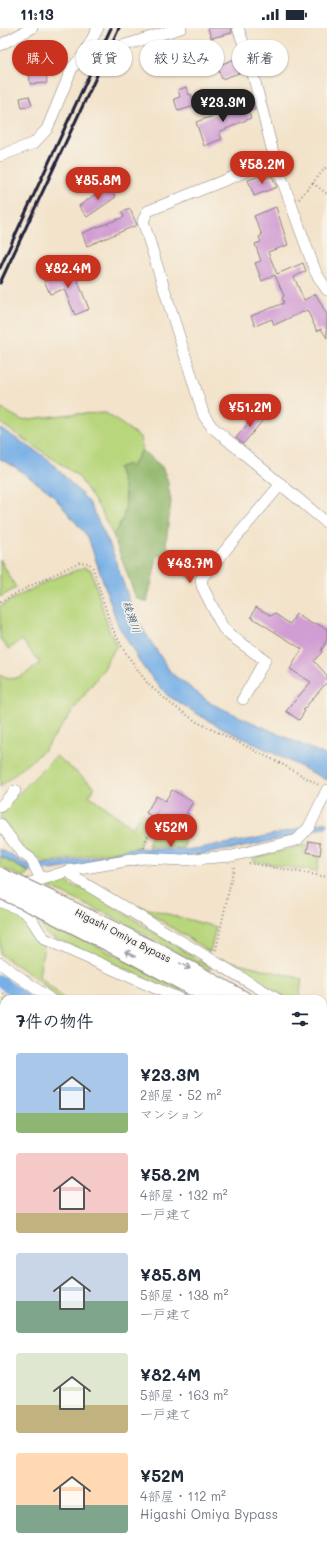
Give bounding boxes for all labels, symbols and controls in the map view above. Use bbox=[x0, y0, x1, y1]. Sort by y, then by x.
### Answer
text: 11:13 bbox=[20, 4, 54, 24]
chip: 購入 bbox=[12, 40, 68, 76]
chip: 賃貸 bbox=[76, 40, 132, 76]
chip: 絞り込み bbox=[140, 40, 224, 76]
chip: 新着 bbox=[232, 40, 288, 76]
pin: ¥23.3M bbox=[190, 89, 256, 123]
text: ¥23.3M bbox=[200, 93, 246, 110]
pin: ¥58.2M bbox=[229, 151, 295, 185]
text: ¥58.2M bbox=[239, 155, 285, 172]
pin: ¥85.8M bbox=[65, 167, 131, 201]
text: ¥85.8M bbox=[75, 171, 121, 188]
pin: ¥82.4M bbox=[35, 255, 101, 289]
text: ¥82.4M bbox=[45, 259, 91, 276]
pin: ¥51.2M bbox=[217, 394, 283, 428]
text: ¥51.2M bbox=[228, 398, 272, 415]
pin: ¥43.7M bbox=[157, 550, 223, 584]
text: ¥43.7M bbox=[167, 554, 213, 571]
water label: 綾瀬川 bbox=[120, 599, 145, 635]
pin: ¥52M bbox=[147, 814, 195, 848]
text: ¥52M bbox=[154, 818, 188, 835]
street label: Higashi Omiya Bypass bbox=[73, 905, 174, 965]
one-way arrow bbox=[124, 950, 136, 957]
one-way arrow bbox=[178, 963, 190, 971]
icon: filters bbox=[289, 1008, 311, 1030]
text: 7件の物件 bbox=[16, 1009, 93, 1031]
text: ¥23.3M bbox=[140, 1063, 200, 1085]
icon: home bbox=[48, 1069, 96, 1117]
text: 2部屋 · 52 m² bbox=[140, 1086, 221, 1103]
text: マンション bbox=[140, 1105, 204, 1122]
text: ¥58.2M bbox=[140, 1163, 200, 1185]
icon: home bbox=[48, 1169, 96, 1217]
text: 4部屋 · 132 m² bbox=[140, 1186, 228, 1203]
text: 一戸建て bbox=[140, 1205, 192, 1222]
text: ¥85.8M bbox=[140, 1263, 201, 1285]
icon: home bbox=[48, 1269, 96, 1317]
text: 5部屋 · 138 m² bbox=[140, 1286, 228, 1303]
text: 一戸建て bbox=[140, 1305, 192, 1322]
text: ¥82.4M bbox=[140, 1363, 201, 1385]
icon: home bbox=[48, 1369, 96, 1417]
text: 5部屋 · 163 m² bbox=[140, 1386, 228, 1403]
text: 一戸建て bbox=[140, 1405, 192, 1422]
text: ¥52M bbox=[140, 1464, 184, 1486]
icon: home bbox=[48, 1469, 96, 1517]
text: 4部屋 · 112 m² bbox=[140, 1487, 226, 1504]
text: Higashi Omiya Bypass bbox=[140, 1505, 278, 1522]

